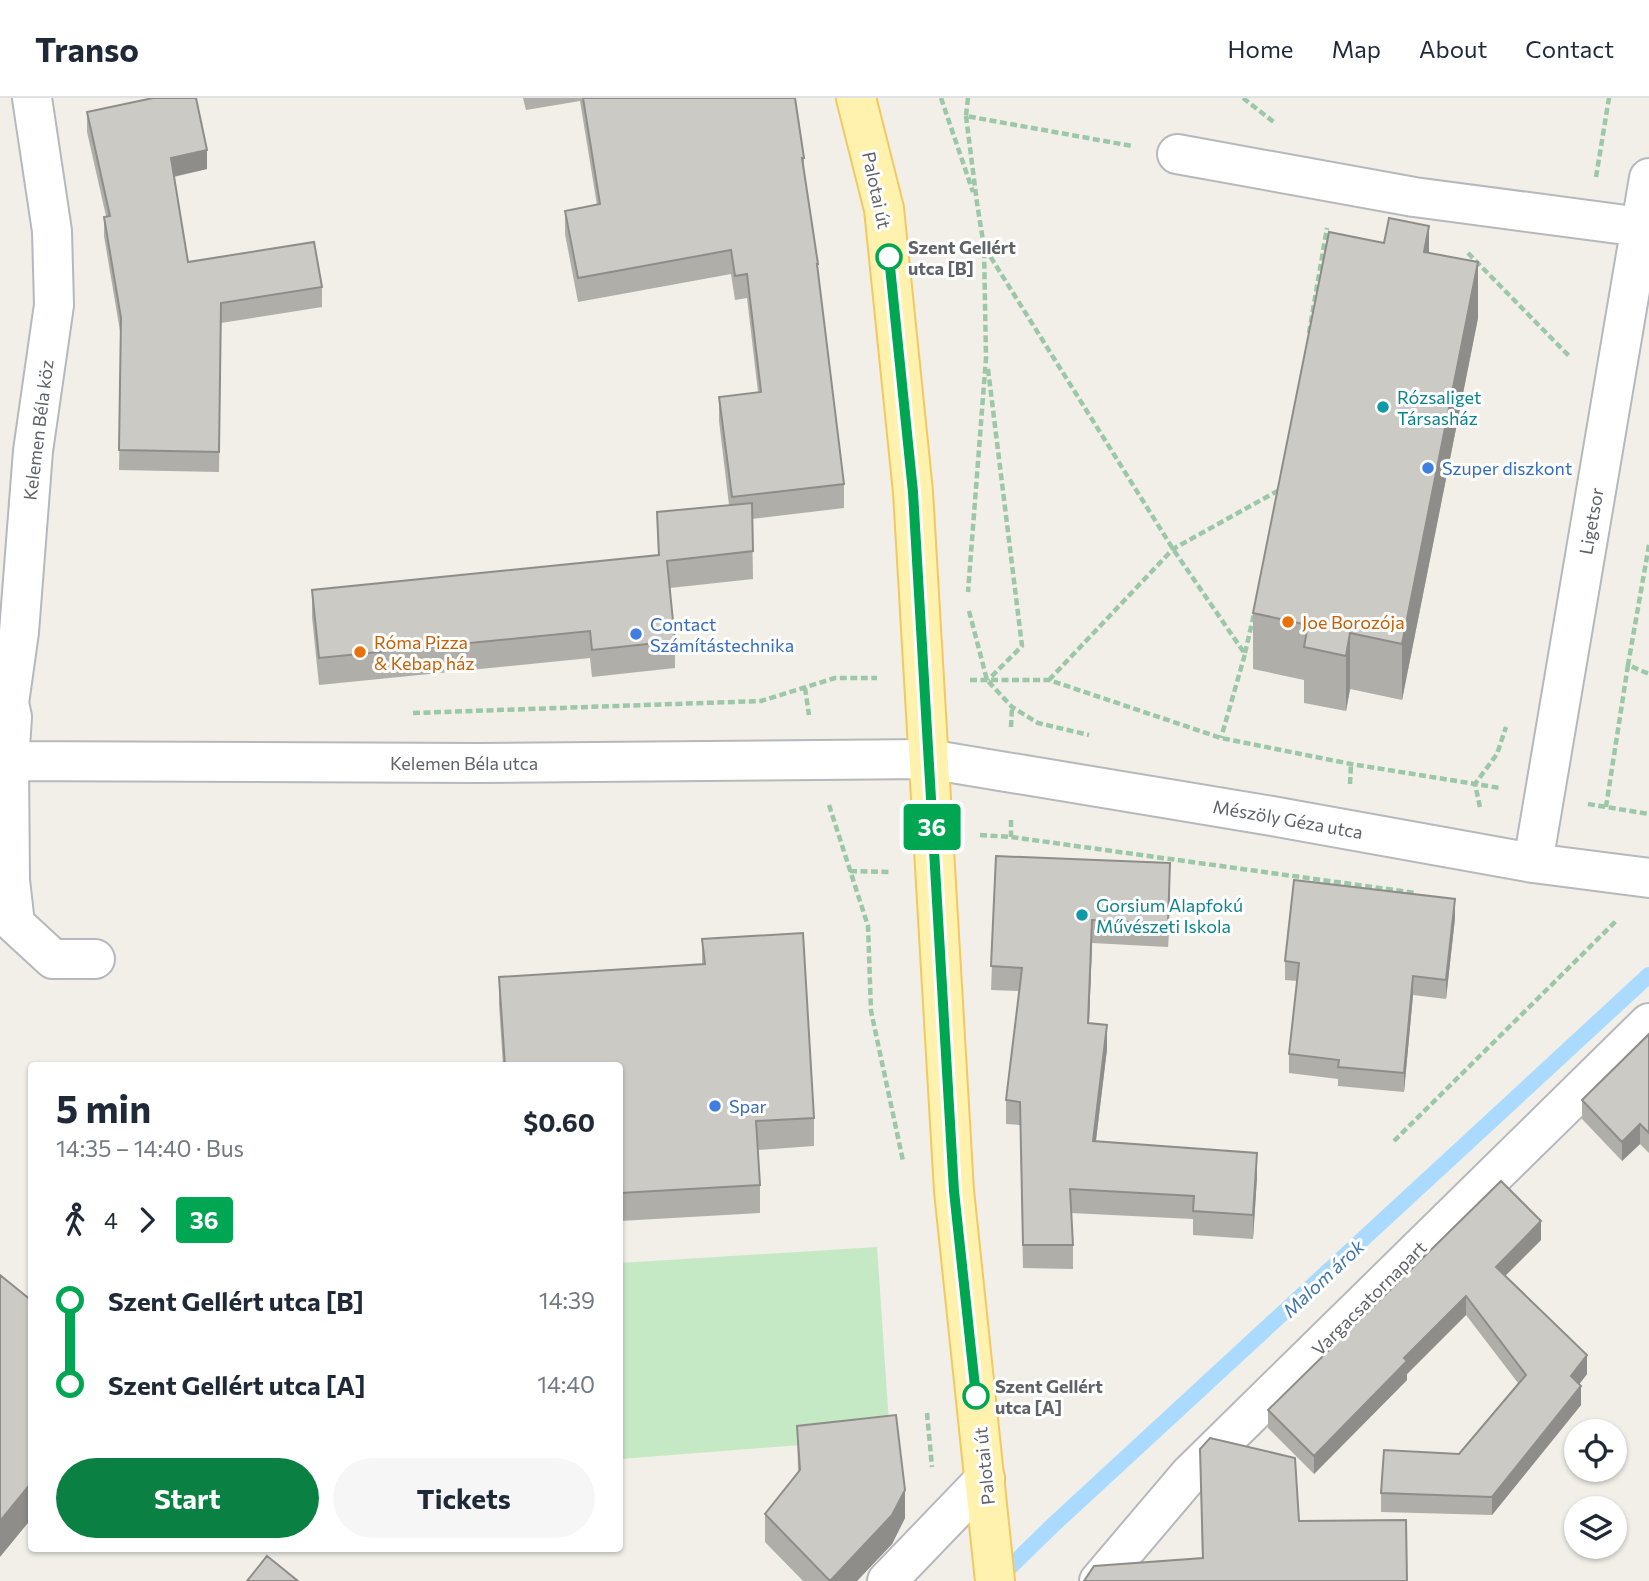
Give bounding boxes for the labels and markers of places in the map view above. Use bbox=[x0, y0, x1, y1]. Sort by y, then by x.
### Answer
place label: Szent Gellért utca [B] bbox=[908, 236, 1016, 279]
marker: Szent Gellért utca [B] bbox=[876, 244, 902, 270]
place label: Rózsaliget Társasház bbox=[1397, 386, 1481, 429]
marker: Rózsaliget Társasház bbox=[1375, 399, 1391, 415]
place label: Szuper diszkont bbox=[1442, 457, 1572, 479]
marker: Szuper diszkont bbox=[1420, 460, 1436, 476]
place label: Joe Borozója bbox=[1302, 611, 1405, 633]
place label: Contact Számítástechnika bbox=[650, 613, 794, 656]
marker: Joe Borozója bbox=[1280, 614, 1296, 630]
marker: Contact Számítástechnika bbox=[628, 626, 644, 642]
place label: Róma Pizza & Kebap ház bbox=[374, 631, 474, 674]
marker: Róma Pizza & Kebap ház bbox=[352, 644, 368, 660]
place label: Gorsium Alapfokú Művészeti Iskola bbox=[1096, 894, 1243, 937]
marker: Gorsium Alapfokú Művészeti Iskola bbox=[1074, 907, 1090, 923]
place label: Spar bbox=[729, 1095, 767, 1117]
marker: Spar bbox=[707, 1098, 723, 1114]
place label: Szent Gellért utca [A] bbox=[995, 1375, 1103, 1418]
marker: Szent Gellért utca [A] bbox=[963, 1383, 989, 1409]

